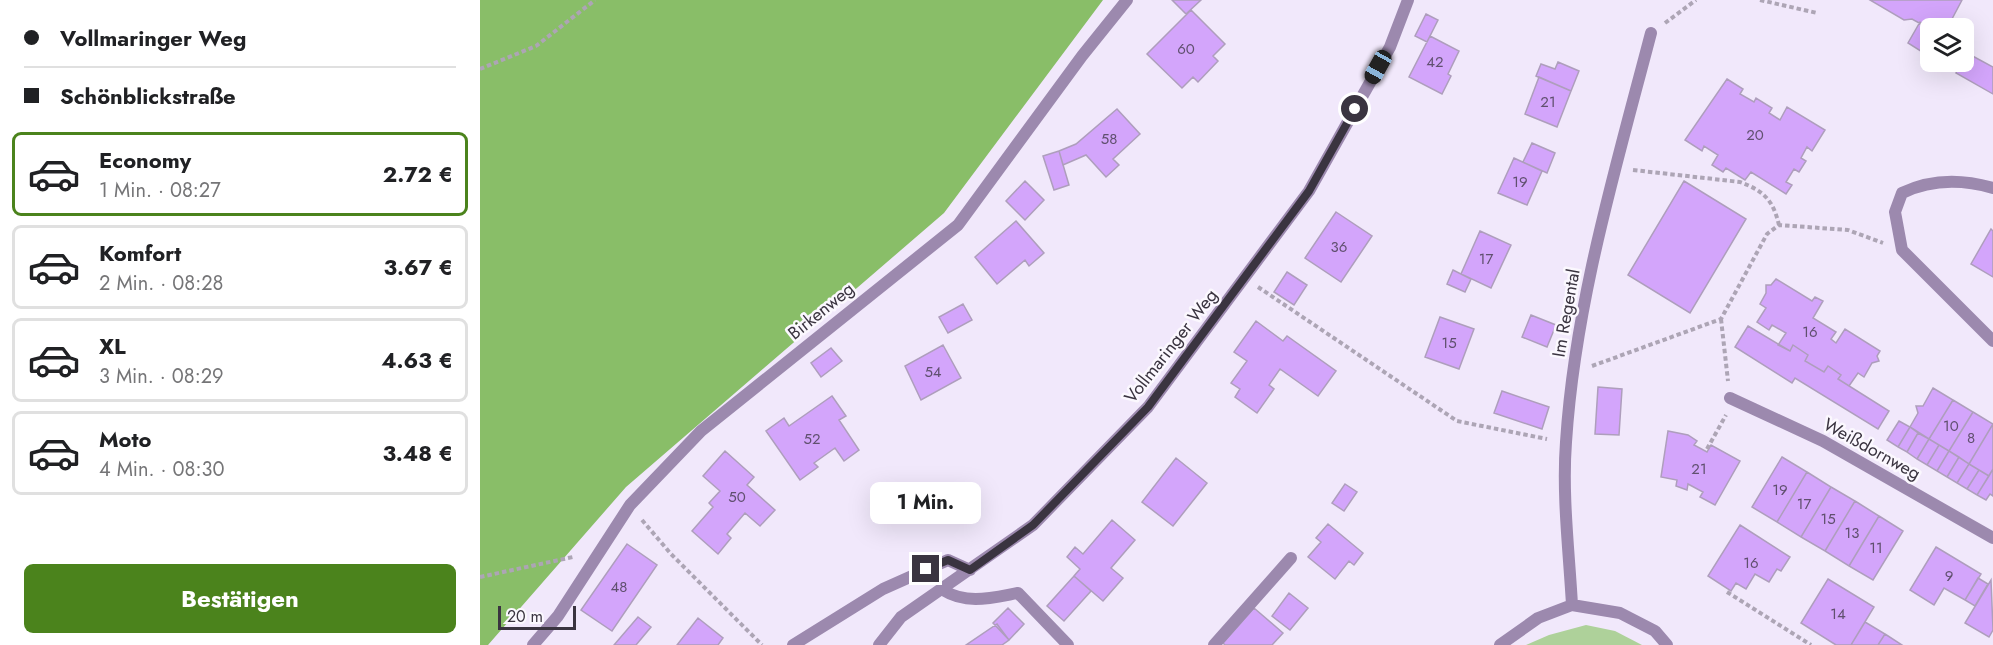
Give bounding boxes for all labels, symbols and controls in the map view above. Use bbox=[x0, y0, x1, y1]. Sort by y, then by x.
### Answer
map controls bbox=[1920, 18, 1974, 72]
button: layers bbox=[1920, 18, 1974, 72]
text: Vollmaringer Weg bbox=[60, 22, 246, 54]
house number: 60 bbox=[1177, 38, 1195, 60]
car bbox=[1361, 47, 1395, 87]
house number: 42 bbox=[1426, 51, 1444, 73]
text: Schönblickstraße bbox=[60, 80, 236, 112]
house number: 21 bbox=[1540, 91, 1556, 113]
route start bbox=[1341, 95, 1368, 122]
house number: 20 bbox=[1746, 124, 1764, 146]
house number: 58 bbox=[1101, 128, 1117, 150]
text: Economy bbox=[99, 144, 191, 176]
icon: car bbox=[27, 147, 81, 201]
text: 2.72 € bbox=[383, 158, 453, 190]
house number: 19 bbox=[1512, 171, 1528, 193]
text: 1 Min. · 08:27 bbox=[99, 176, 221, 205]
house number: 36 bbox=[1331, 236, 1347, 258]
text: Komfort bbox=[99, 237, 181, 269]
icon: car bbox=[27, 240, 81, 294]
house number: 17 bbox=[1479, 248, 1493, 270]
text: 3.67 € bbox=[384, 251, 453, 283]
street label: Im Regental bbox=[1545, 267, 1587, 359]
text: 2 Min. · 08:28 bbox=[99, 269, 224, 298]
street label: Birkenweg bbox=[782, 276, 860, 346]
street label: Vollmaringer Weg bbox=[1118, 283, 1224, 409]
house number: 16 bbox=[1802, 321, 1818, 343]
text: XL bbox=[99, 330, 126, 362]
house number: 15 bbox=[1441, 332, 1457, 354]
icon: car bbox=[27, 333, 81, 387]
text: 4.63 € bbox=[381, 344, 453, 376]
house number: 54 bbox=[924, 361, 942, 383]
text: 3 Min. · 08:29 bbox=[99, 362, 224, 391]
street label: Weißdornweg bbox=[1819, 412, 1925, 486]
house number: 10 bbox=[1943, 415, 1959, 437]
text: Moto bbox=[99, 423, 152, 455]
icon: car bbox=[27, 426, 81, 480]
house number: 8 bbox=[1967, 427, 1975, 449]
house number: 52 bbox=[804, 428, 821, 450]
text: 3.48 € bbox=[382, 437, 453, 469]
text: 4 Min. · 08:30 bbox=[99, 455, 224, 484]
house number: 21 bbox=[1691, 458, 1707, 480]
house number: 19 bbox=[1772, 479, 1788, 501]
callout: 1 Min. bbox=[870, 482, 982, 524]
house number: 50 bbox=[728, 486, 746, 508]
text: 1 Min. bbox=[897, 488, 954, 517]
house number: 17 bbox=[1797, 493, 1811, 515]
house number: 15 bbox=[1820, 508, 1836, 530]
house number: 13 bbox=[1845, 522, 1859, 544]
house number: 11 bbox=[1869, 537, 1883, 559]
house number: 16 bbox=[1743, 552, 1759, 574]
route end bbox=[912, 555, 939, 582]
button: Bestätigen bbox=[24, 564, 456, 633]
house number: 9 bbox=[1945, 565, 1953, 587]
house number: 48 bbox=[611, 576, 627, 598]
scale bar bbox=[498, 603, 576, 630]
house number: 14 bbox=[1830, 603, 1846, 625]
text: 20 m bbox=[507, 605, 543, 628]

